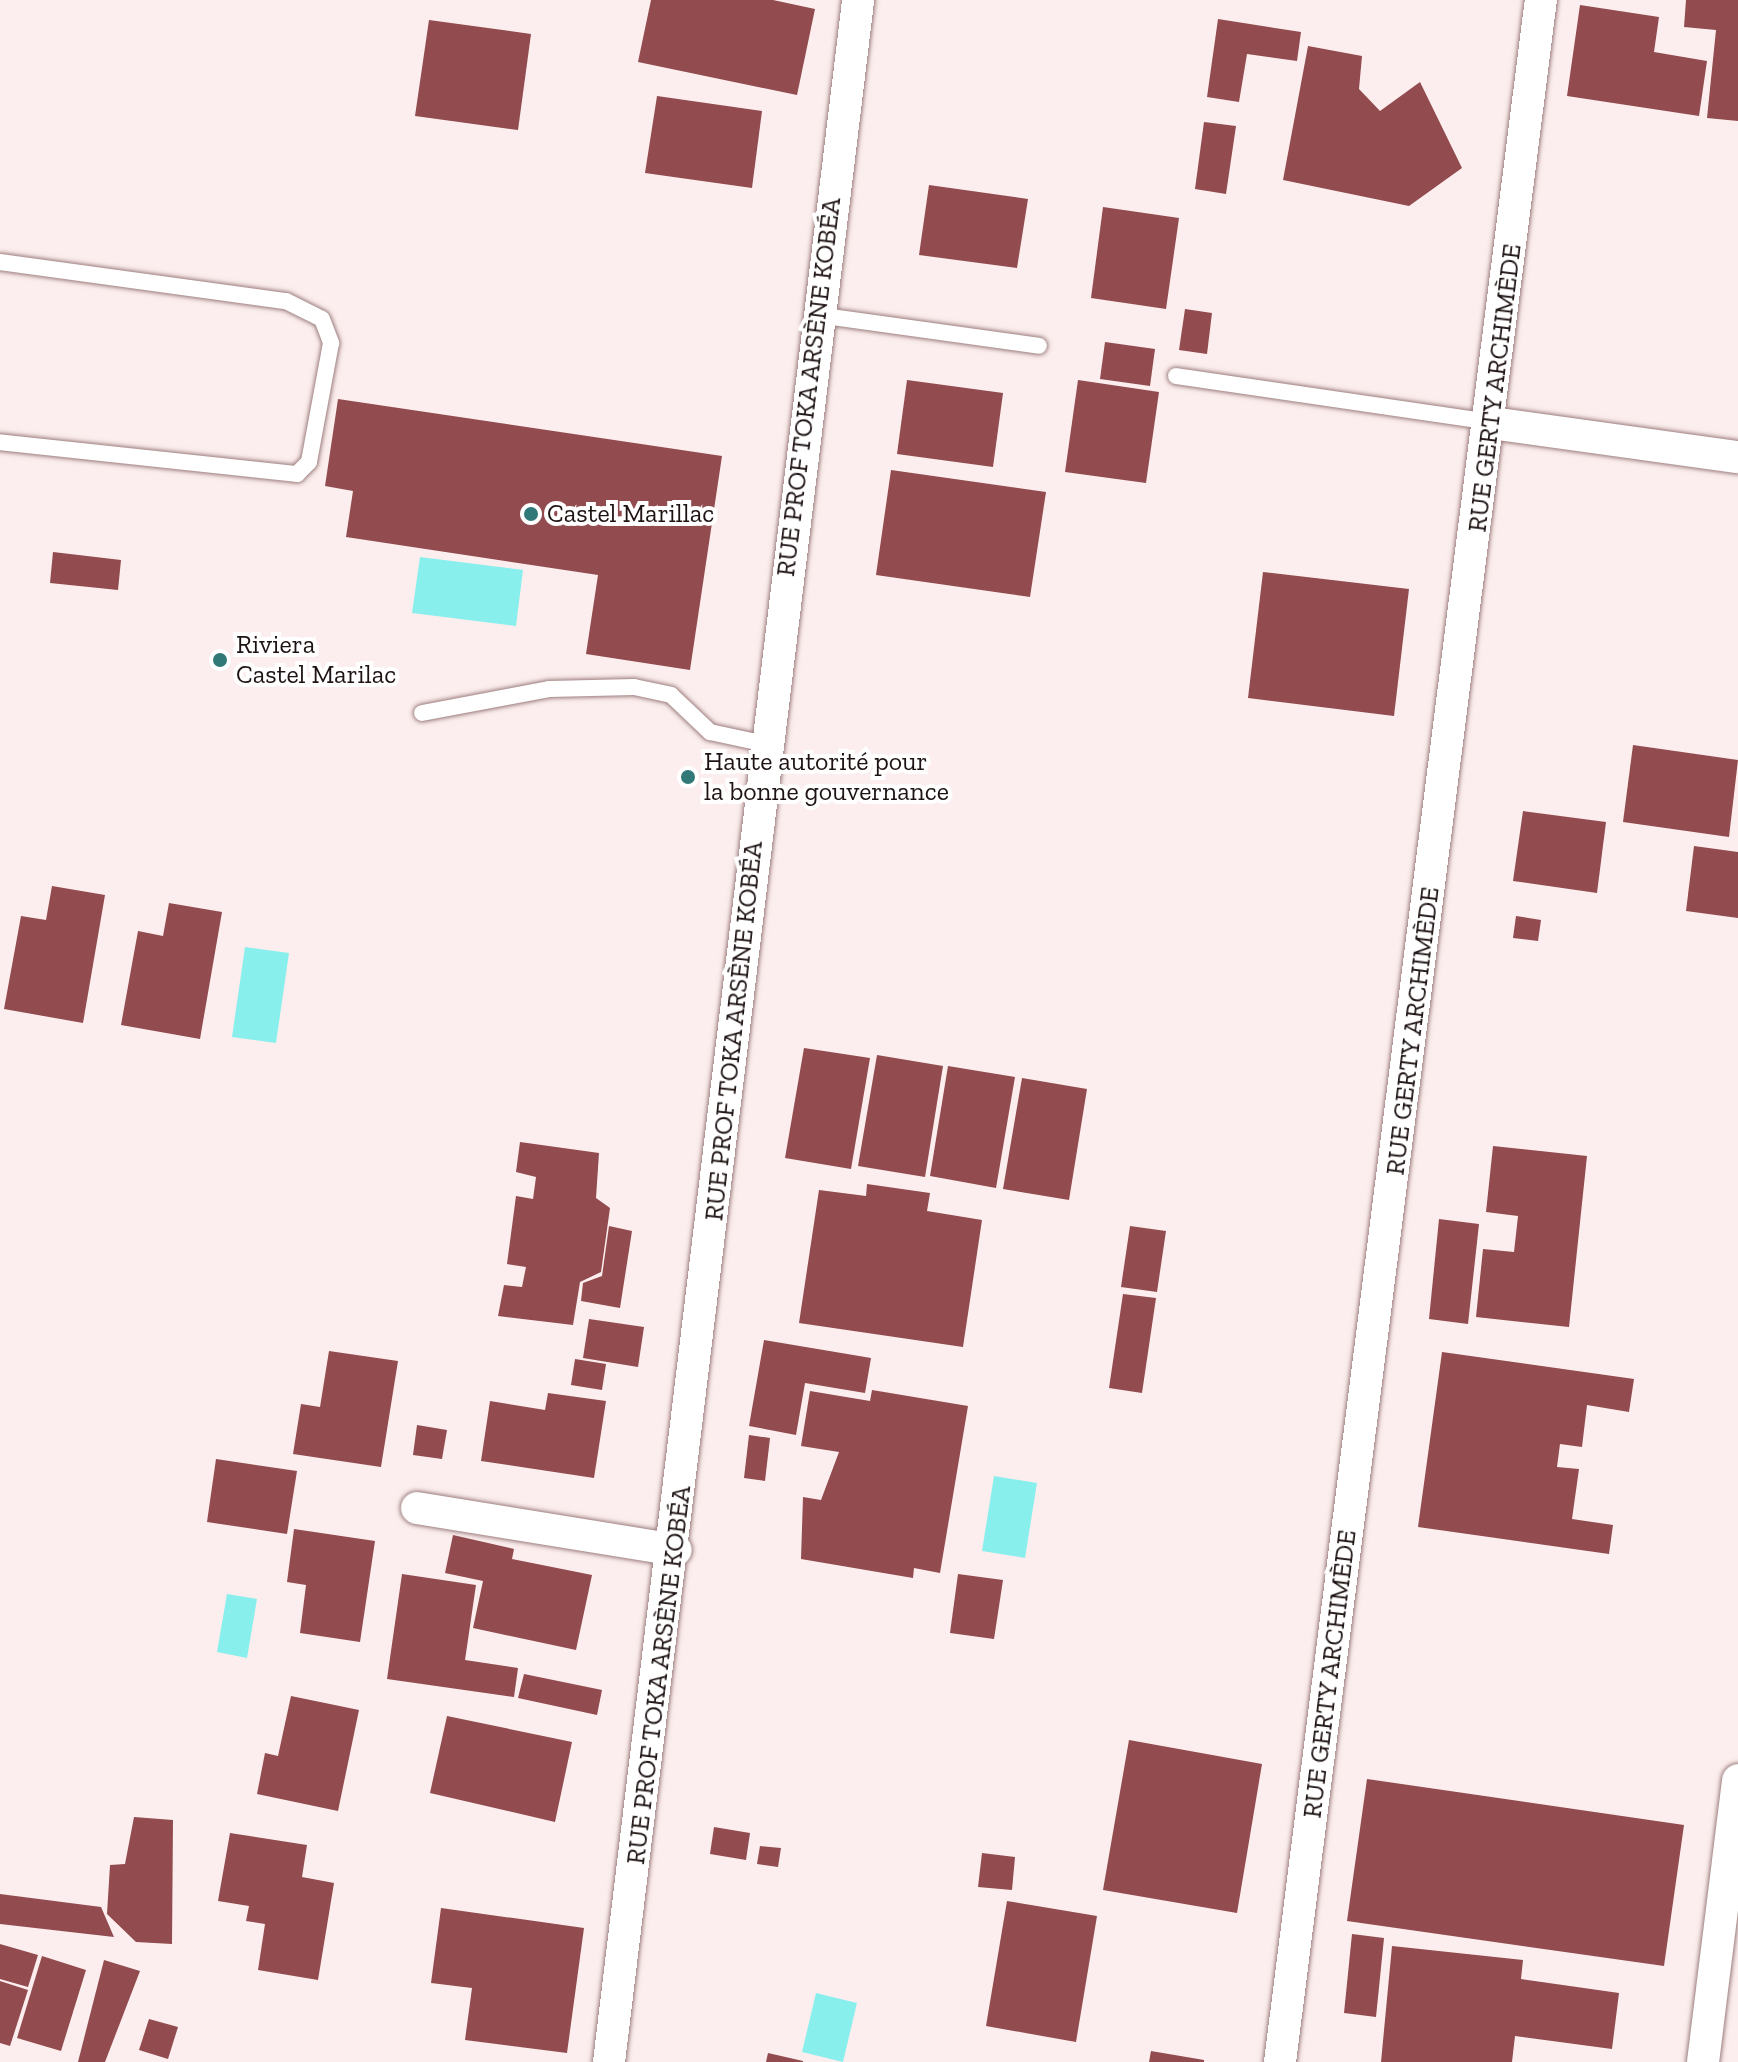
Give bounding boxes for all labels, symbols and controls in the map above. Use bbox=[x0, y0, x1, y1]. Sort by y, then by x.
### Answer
street label: RUE PROF TOKA ARSÈNE KOBÉA bbox=[770, 195, 848, 579]
street label: RUE GERTY ARCHIMÈDE bbox=[1462, 241, 1528, 535]
place label: Castel Marillac bbox=[547, 498, 714, 530]
marker: Castel Marillac bbox=[522, 505, 540, 523]
place label: Riviera Castel Marilac bbox=[236, 629, 396, 690]
marker: Riviera Castel Marilac bbox=[211, 651, 229, 669]
place label: Haute autorité pour la bonne gouvernance bbox=[704, 746, 949, 808]
marker: Haute autorité pour la bonne gouvernance bbox=[679, 768, 697, 786]
street label: RUE PROF TOKA ARSÈNE KOBÉA bbox=[698, 838, 770, 1224]
street label: RUE GERTY ARCHIMÈDE bbox=[1380, 884, 1446, 1178]
street label: RUE PROF TOKA ARSÈNE KOBÉA bbox=[620, 1483, 698, 1867]
street label: RUE GERTY ARCHIMÈDE bbox=[1297, 1527, 1363, 1821]

